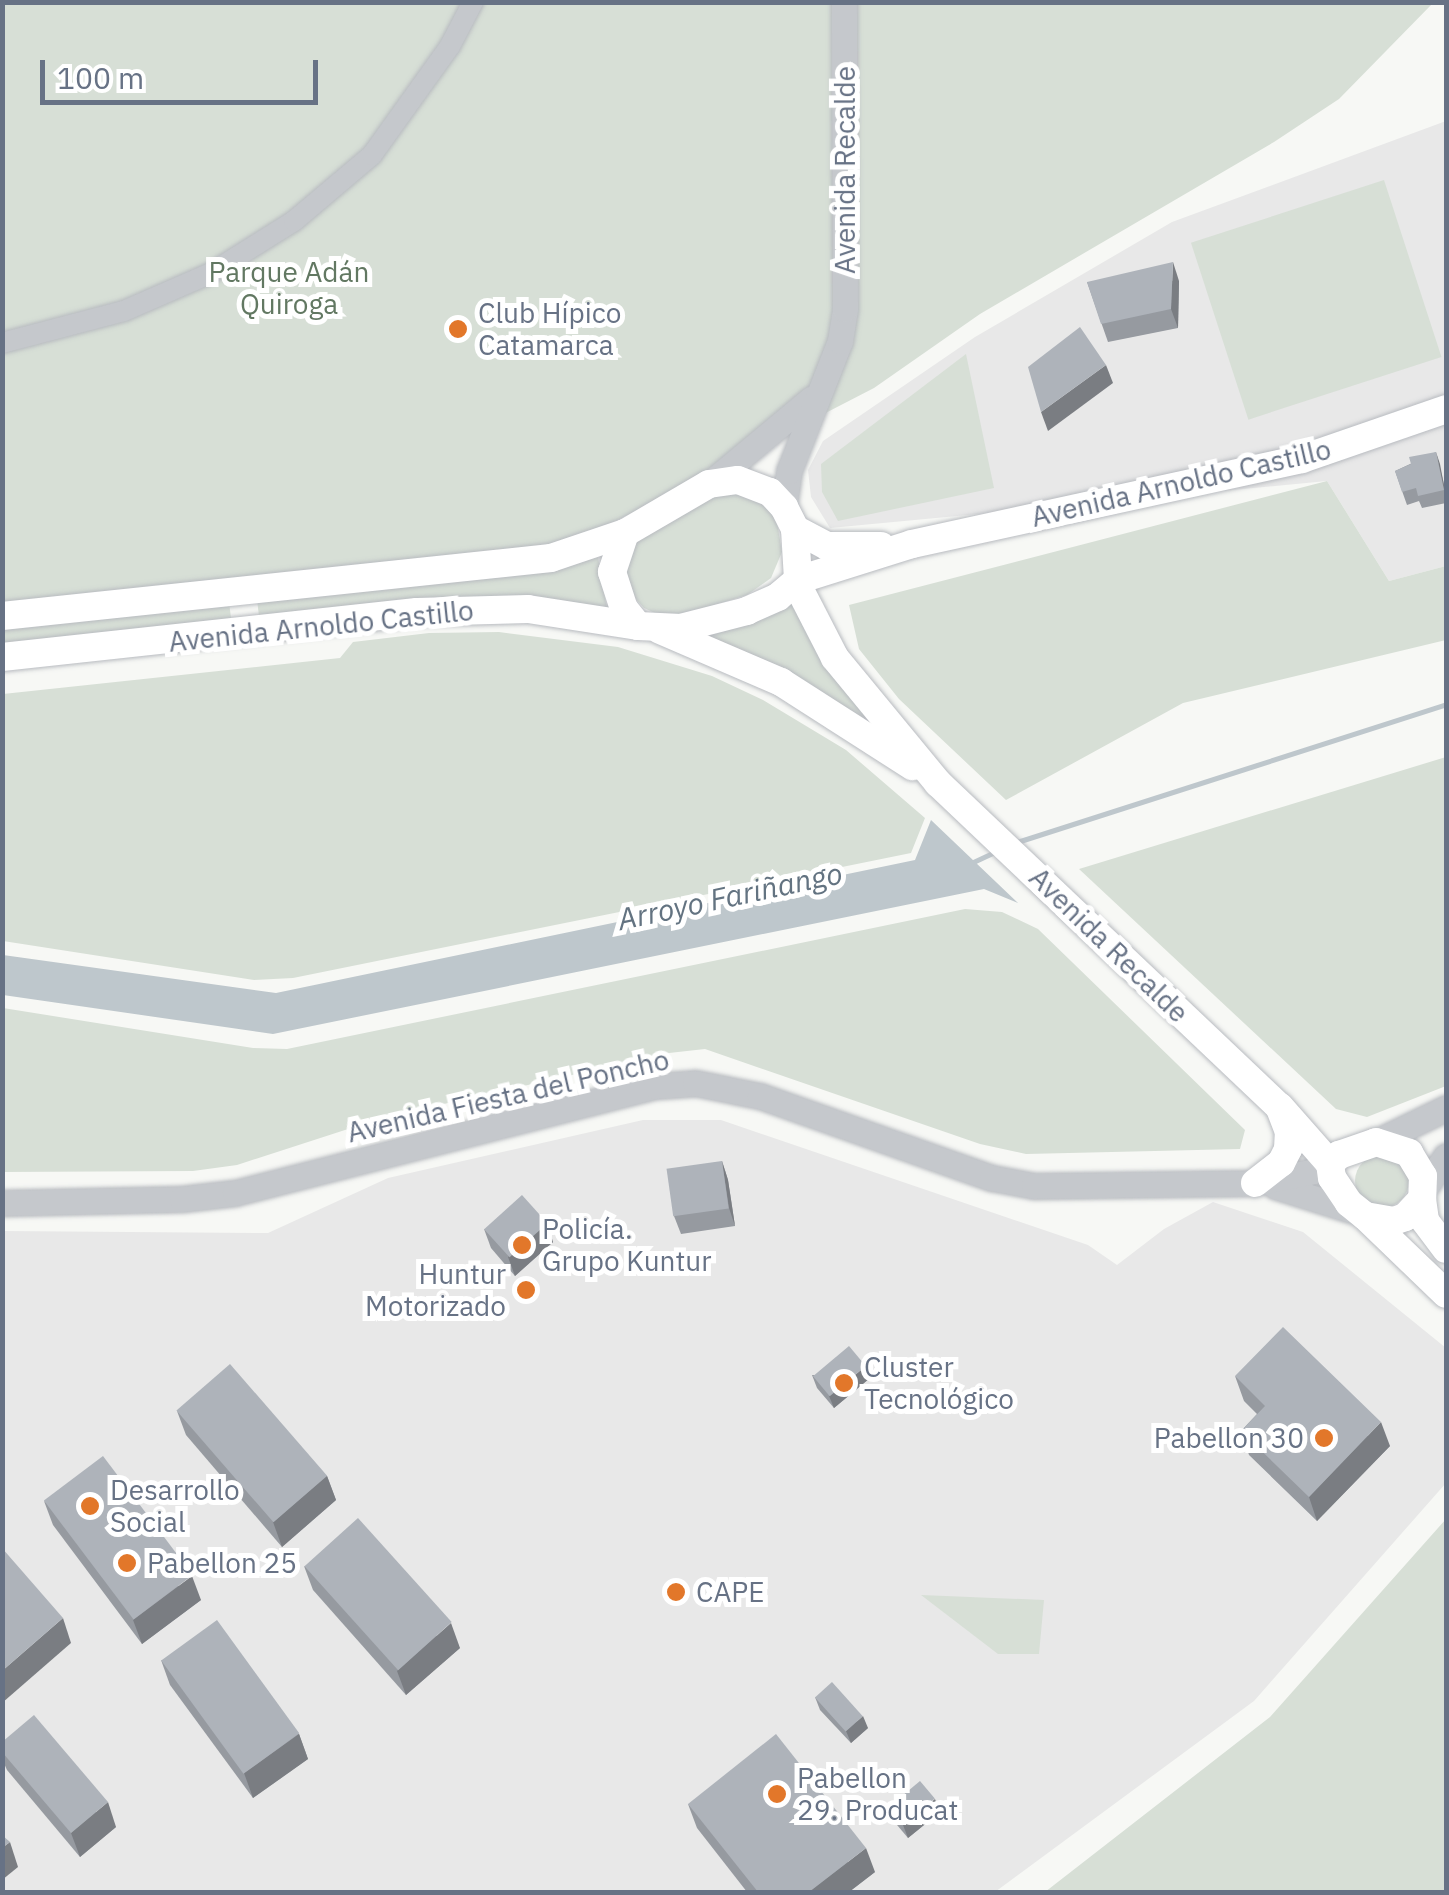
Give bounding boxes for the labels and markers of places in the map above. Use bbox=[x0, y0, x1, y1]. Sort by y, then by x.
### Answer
place label: Club Hípico Catamarca bbox=[478, 296, 621, 362]
marker: Club Hípico Catamarca bbox=[447, 318, 469, 340]
place label: Policía. Grupo Kuntur bbox=[542, 1212, 711, 1278]
marker: Policía. Grupo Kuntur bbox=[511, 1234, 533, 1256]
place label: Huntur Motorizado bbox=[365, 1257, 506, 1323]
marker: Huntur Motorizado bbox=[515, 1279, 537, 1301]
place label: Cluster Tecnológico bbox=[864, 1350, 1014, 1416]
marker: Cluster Tecnológico bbox=[833, 1372, 855, 1394]
place label: Pabellon 30 bbox=[1154, 1421, 1304, 1455]
marker: Pabellon 30 bbox=[1313, 1427, 1335, 1449]
place label: Desarrollo Social bbox=[110, 1473, 240, 1539]
marker: Desarrollo Social bbox=[79, 1495, 101, 1517]
place label: Pabellon 25 bbox=[147, 1546, 297, 1580]
marker: Pabellon 25 bbox=[116, 1552, 138, 1574]
place label: CAPE bbox=[696, 1575, 765, 1609]
marker: CAPE bbox=[665, 1581, 687, 1603]
place label: Pabellon 29. Producat bbox=[797, 1761, 958, 1827]
marker: Pabellon 29. Producat bbox=[766, 1783, 788, 1805]

